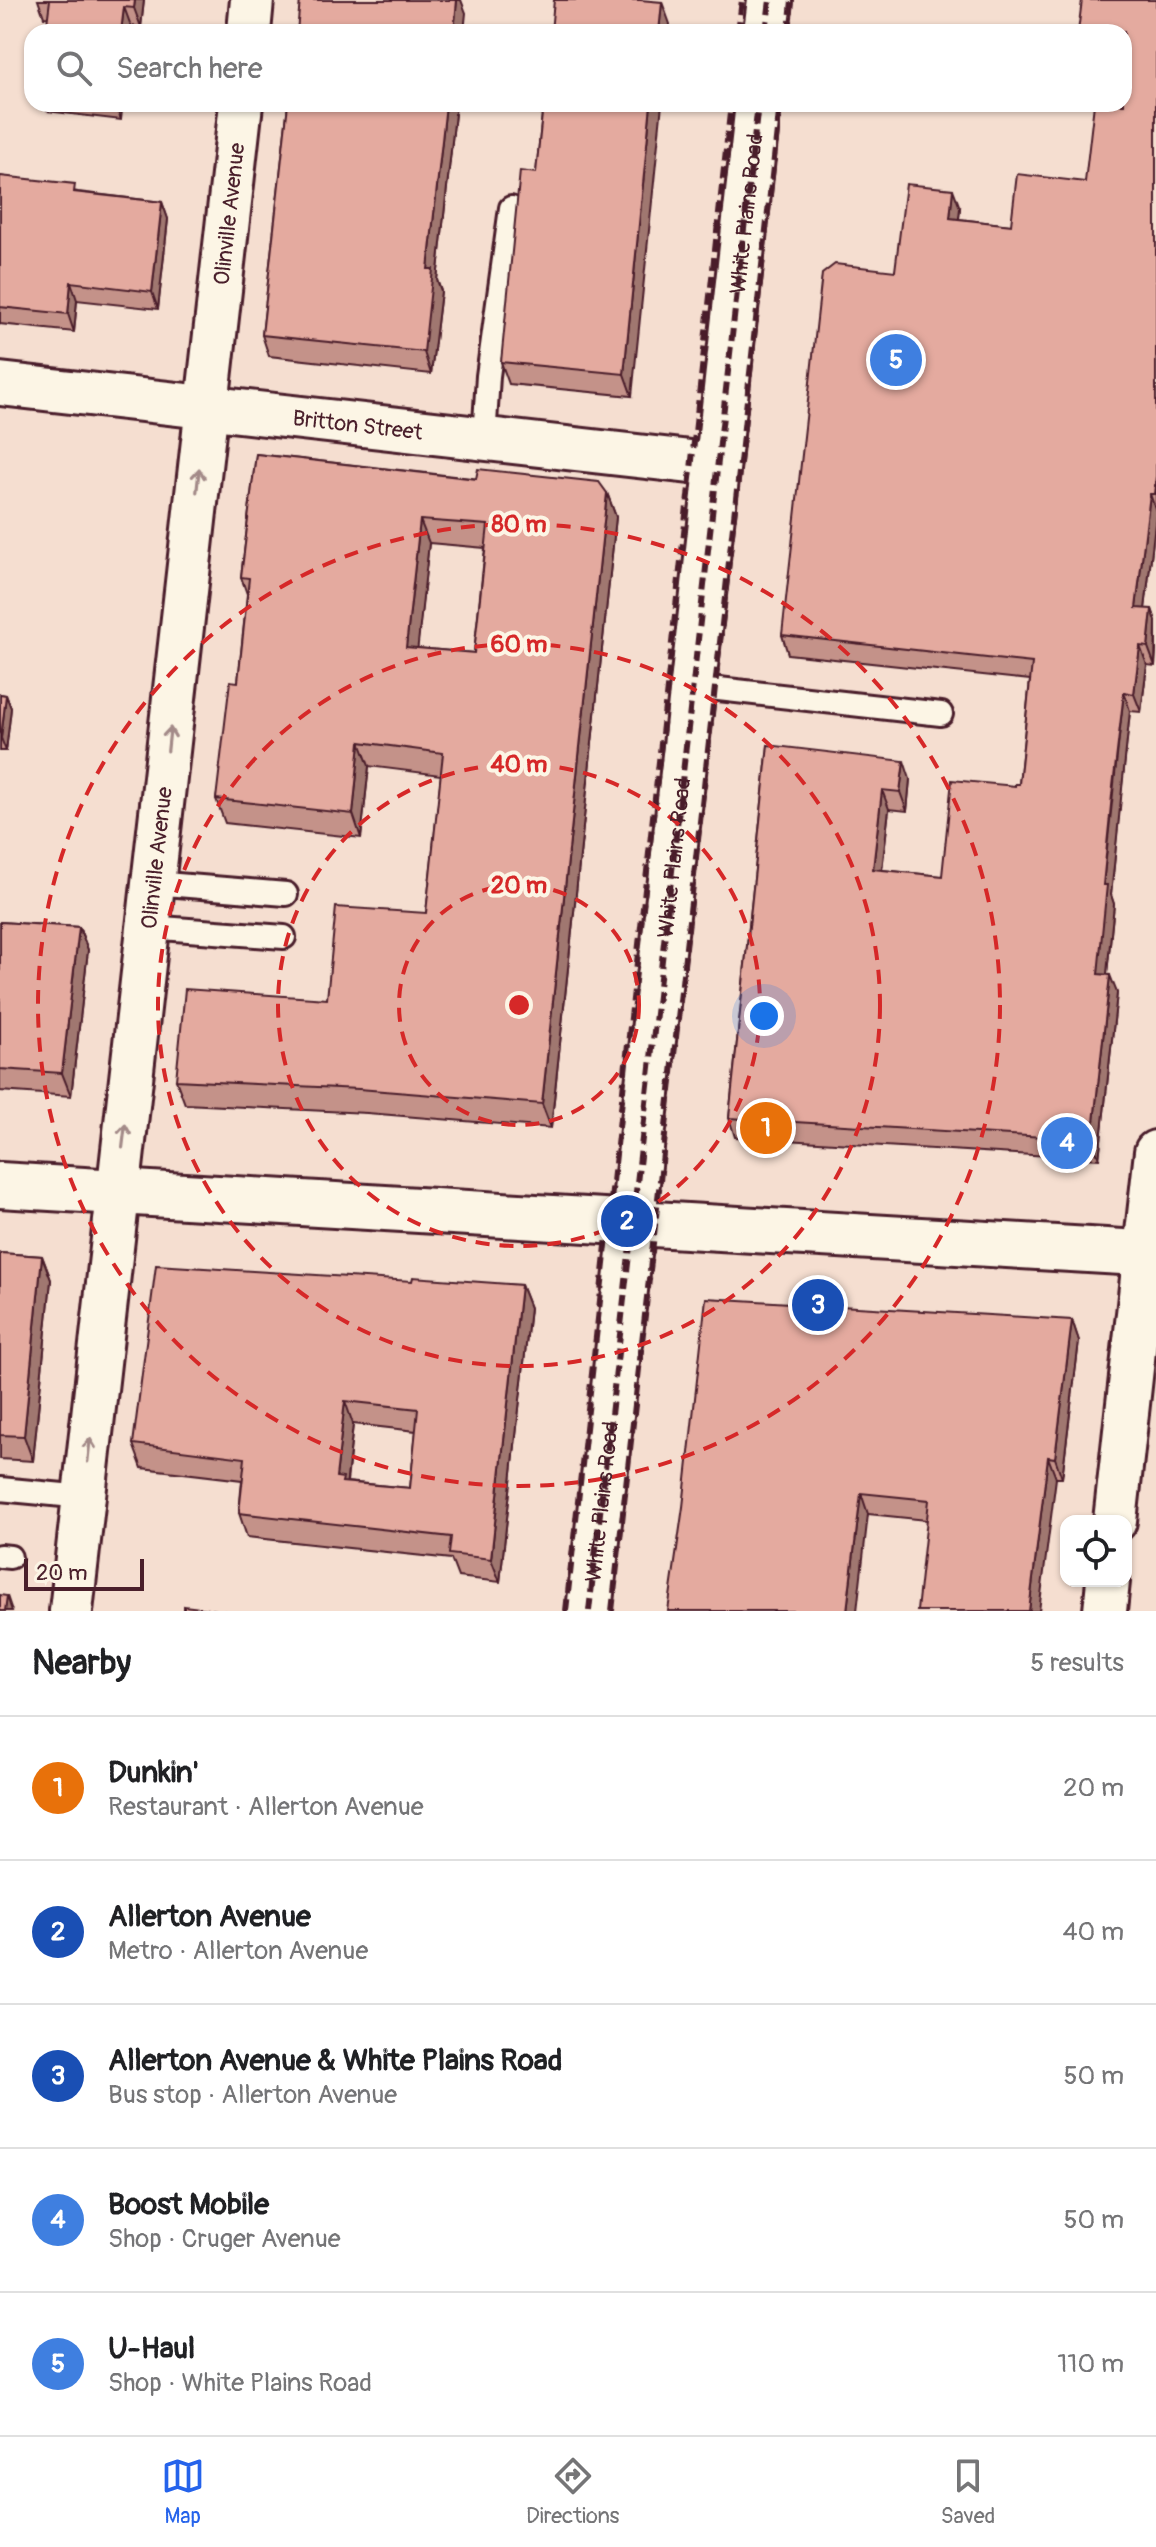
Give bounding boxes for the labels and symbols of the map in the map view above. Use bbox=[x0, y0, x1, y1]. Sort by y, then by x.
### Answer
street label: White Plains Road bbox=[724, 132, 770, 296]
street label: Olinville Avenue bbox=[208, 141, 252, 287]
pin: 5 bbox=[870, 330, 922, 390]
street label: Britton Street bbox=[291, 404, 424, 447]
one-way arrow bbox=[191, 467, 206, 494]
text: 80 m bbox=[491, 510, 547, 539]
text: 60 m bbox=[491, 630, 547, 659]
one-way arrow bbox=[162, 726, 177, 752]
text: 40 m bbox=[491, 750, 547, 779]
street label: White Plains Road bbox=[652, 776, 697, 940]
street label: Olinville Avenue bbox=[135, 785, 179, 931]
text: 20 m bbox=[491, 871, 547, 900]
centre of rings bbox=[505, 991, 533, 1019]
your location bbox=[744, 996, 784, 1036]
pin: 1 bbox=[740, 1098, 792, 1158]
pin: 4 bbox=[1041, 1113, 1093, 1173]
one-way arrow bbox=[117, 1123, 132, 1150]
pin: 2 bbox=[601, 1191, 653, 1251]
pin: 3 bbox=[792, 1275, 844, 1335]
street label: White Plains Road bbox=[579, 1420, 625, 1584]
one-way arrow bbox=[81, 1437, 96, 1464]
scale bar bbox=[24, 1555, 144, 1591]

